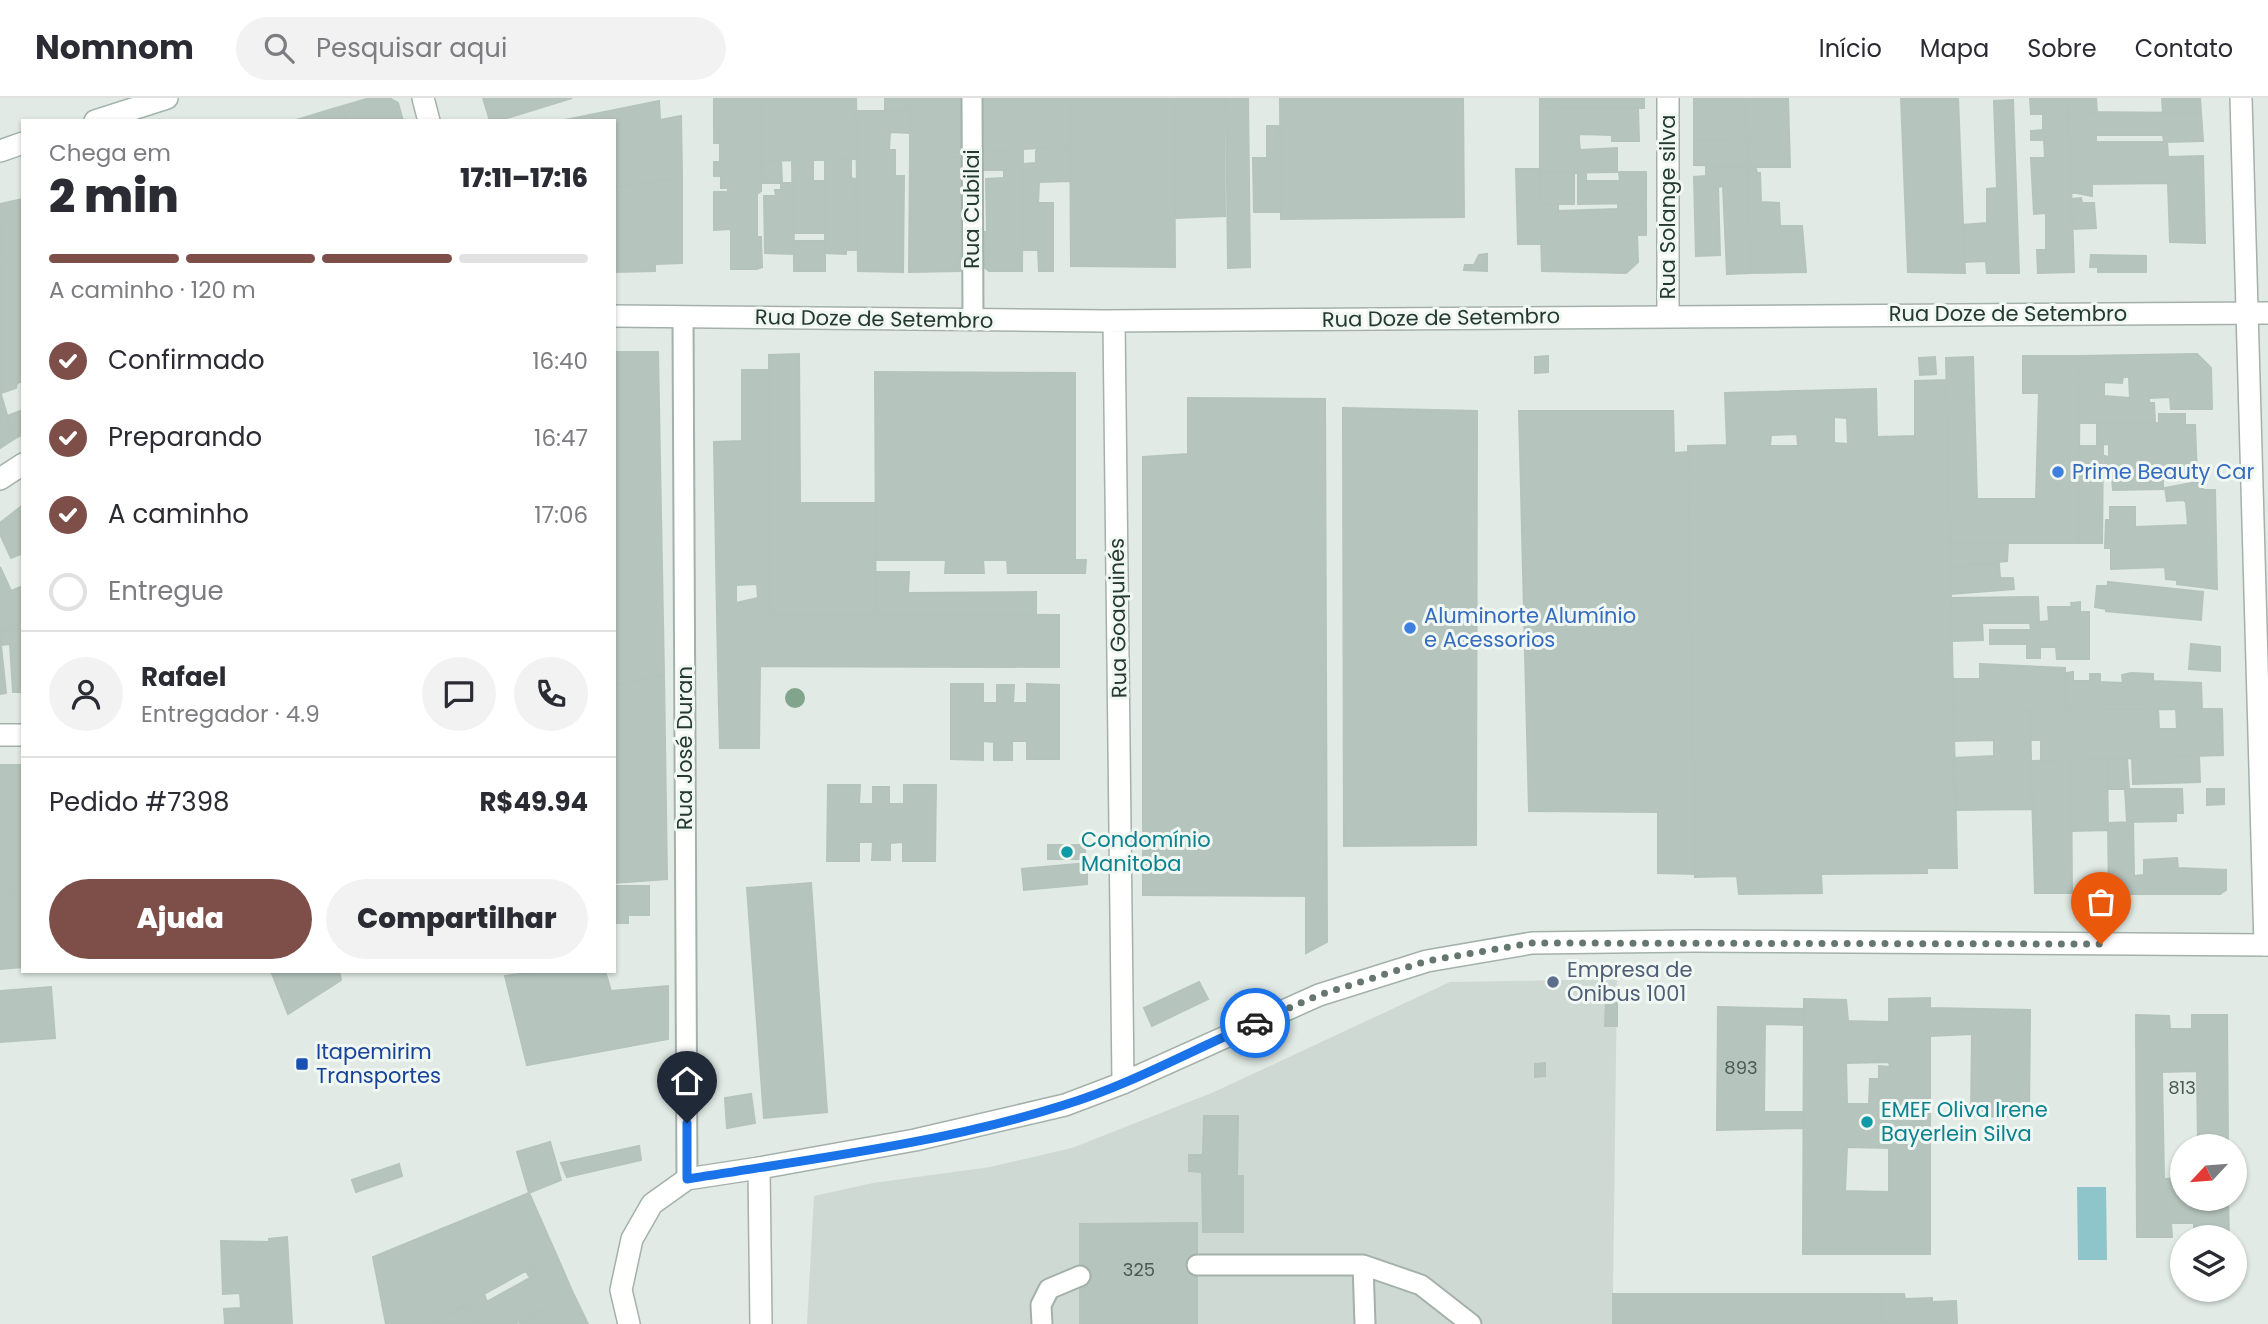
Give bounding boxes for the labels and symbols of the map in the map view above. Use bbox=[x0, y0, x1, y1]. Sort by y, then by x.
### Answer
street label: Rua Solange silva bbox=[1653, 115, 1682, 299]
street label: Rua Cubilai bbox=[957, 149, 986, 269]
street label: Rua Doze de Setembro bbox=[1889, 299, 2127, 328]
street label: Rua Doze de Setembro bbox=[1322, 301, 1560, 334]
street label: Rua Doze de Setembro bbox=[755, 302, 993, 335]
place label: Prime Beauty Car bbox=[2072, 457, 2254, 486]
marker: Prime Beauty Car bbox=[2050, 464, 2066, 480]
street label: Rua Goaquinés bbox=[1102, 538, 1133, 698]
place label: Aluminorte Alumínio e Acessorios bbox=[1424, 601, 1636, 654]
marker: Aluminorte Alumínio e Acessorios bbox=[1402, 620, 1418, 636]
street label: Rua José Duran bbox=[670, 666, 699, 830]
place label: Condomínio Manitoba bbox=[1081, 825, 1211, 878]
marker: Condomínio Manitoba bbox=[1059, 844, 1075, 860]
pin bbox=[2071, 872, 2131, 944]
place label: Empresa de Onibus 1001 bbox=[1567, 955, 1692, 1008]
marker: Empresa de Onibus 1001 bbox=[1545, 974, 1561, 990]
courier bbox=[1220, 988, 1290, 1058]
place label: Itapemirim Transportes bbox=[316, 1037, 441, 1090]
pin bbox=[657, 1051, 717, 1123]
house number: 893 bbox=[1724, 1055, 1758, 1080]
marker: Itapemirim Transportes bbox=[294, 1056, 310, 1072]
house number: 813 bbox=[2168, 1075, 2196, 1100]
place label: EMEF Oliva Irene Bayerlein Silva bbox=[1881, 1095, 2048, 1148]
marker: EMEF Oliva Irene Bayerlein Silva bbox=[1859, 1114, 1875, 1130]
north arrow bbox=[2170, 1134, 2247, 1211]
house number: 325 bbox=[1123, 1257, 1155, 1282]

